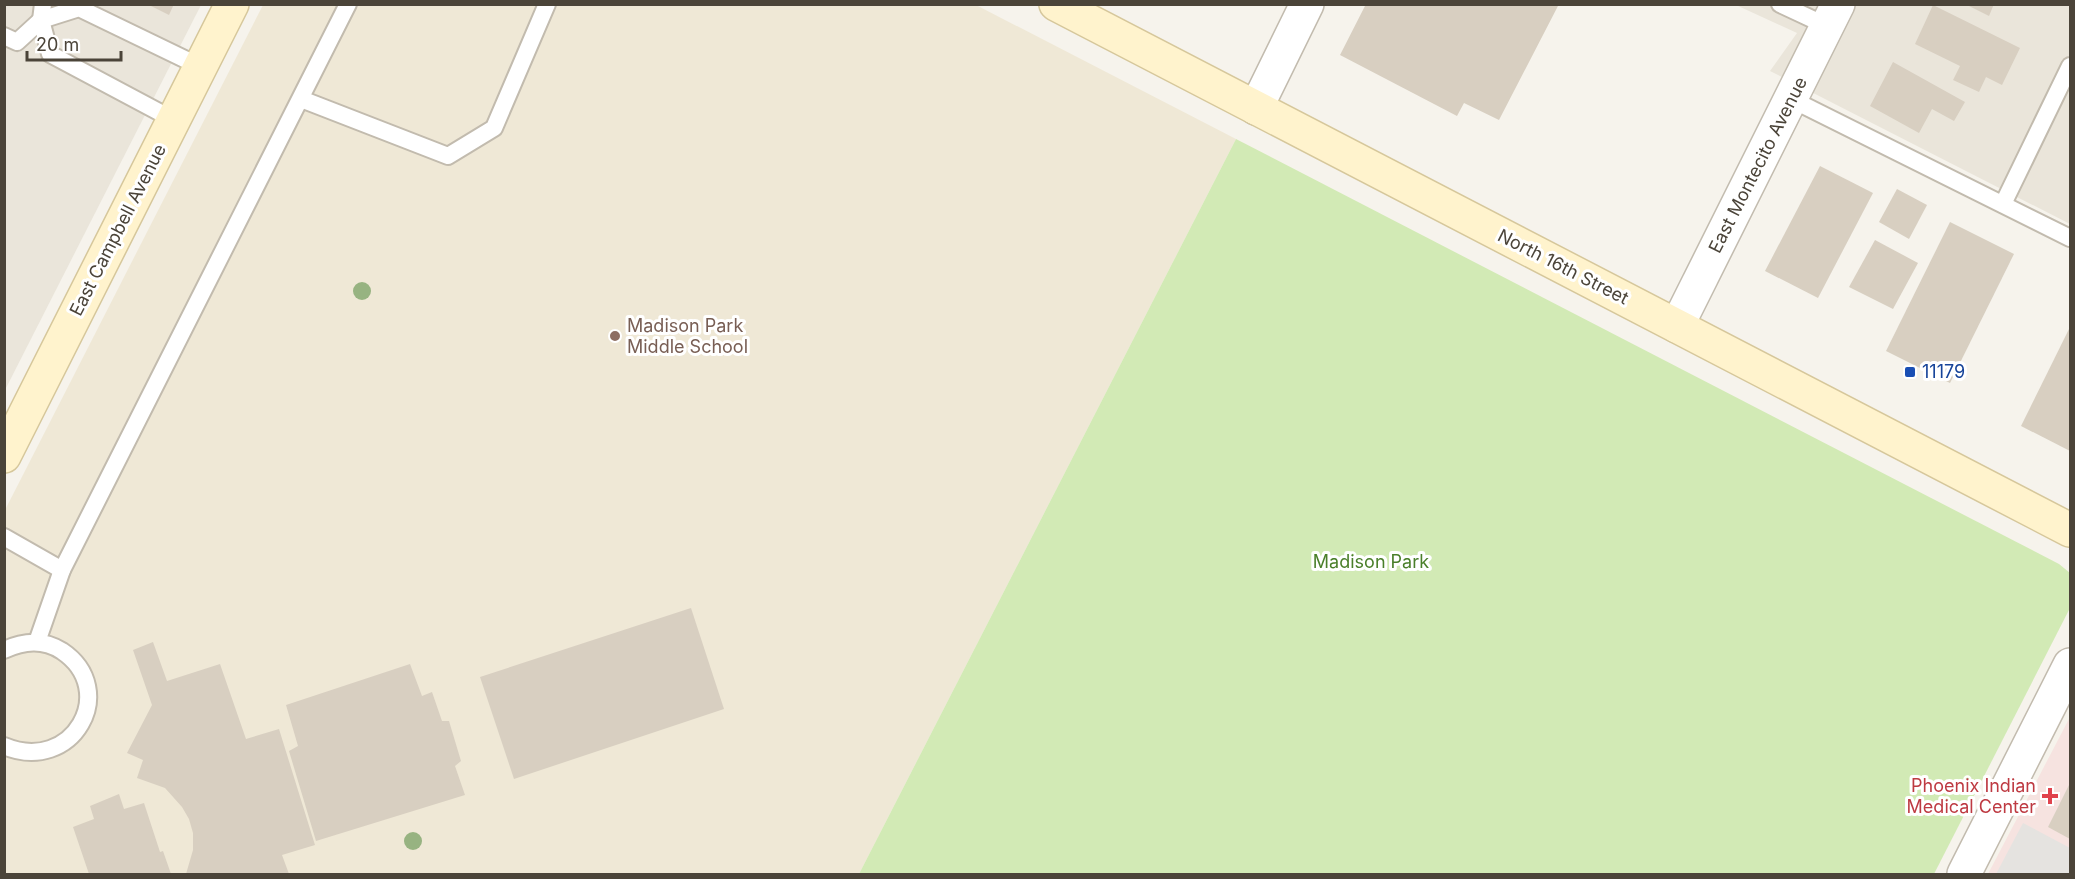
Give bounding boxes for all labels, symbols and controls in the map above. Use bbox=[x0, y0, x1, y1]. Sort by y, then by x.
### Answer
scale bar bbox=[27, 24, 122, 62]
text: 20 m bbox=[36, 34, 79, 55]
street label: East Montecito Avenue bbox=[1704, 73, 1811, 256]
street label: East Campbell Avenue bbox=[65, 140, 170, 319]
street label: North 16th Street bbox=[1494, 225, 1632, 309]
place label: Madison Park Middle School bbox=[627, 315, 748, 357]
marker: Madison Park Middle School bbox=[608, 329, 622, 343]
place label: 11179 bbox=[1922, 361, 1965, 382]
marker: 11179 bbox=[1903, 365, 1917, 379]
park label: Madison Park bbox=[1313, 551, 1429, 572]
place label: Phoenix Indian Medical Center bbox=[1907, 775, 2036, 817]
marker: Phoenix Indian Medical Center bbox=[2041, 787, 2059, 805]

